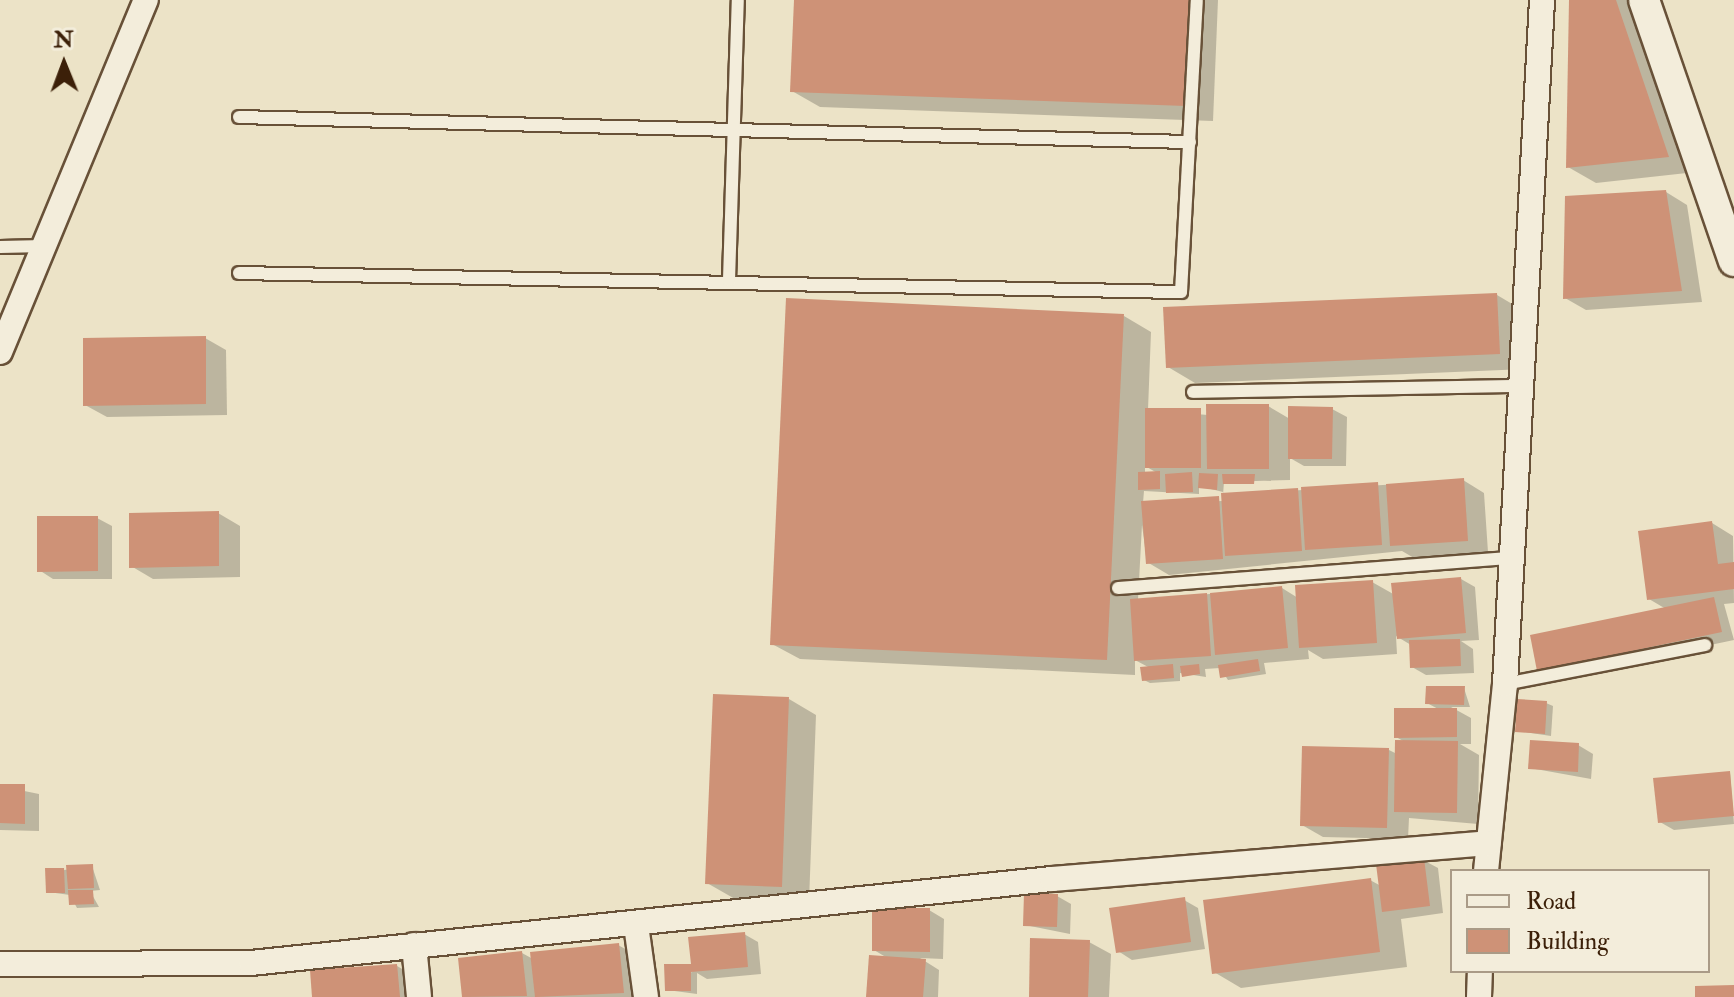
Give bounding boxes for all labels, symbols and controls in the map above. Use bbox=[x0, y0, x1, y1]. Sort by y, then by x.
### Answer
north arrow bbox=[24, 24, 104, 104]
text: N bbox=[53, 26, 74, 54]
legend bbox=[1450, 869, 1710, 973]
text: Road bbox=[1526, 886, 1576, 917]
text: Building bbox=[1526, 926, 1609, 957]

